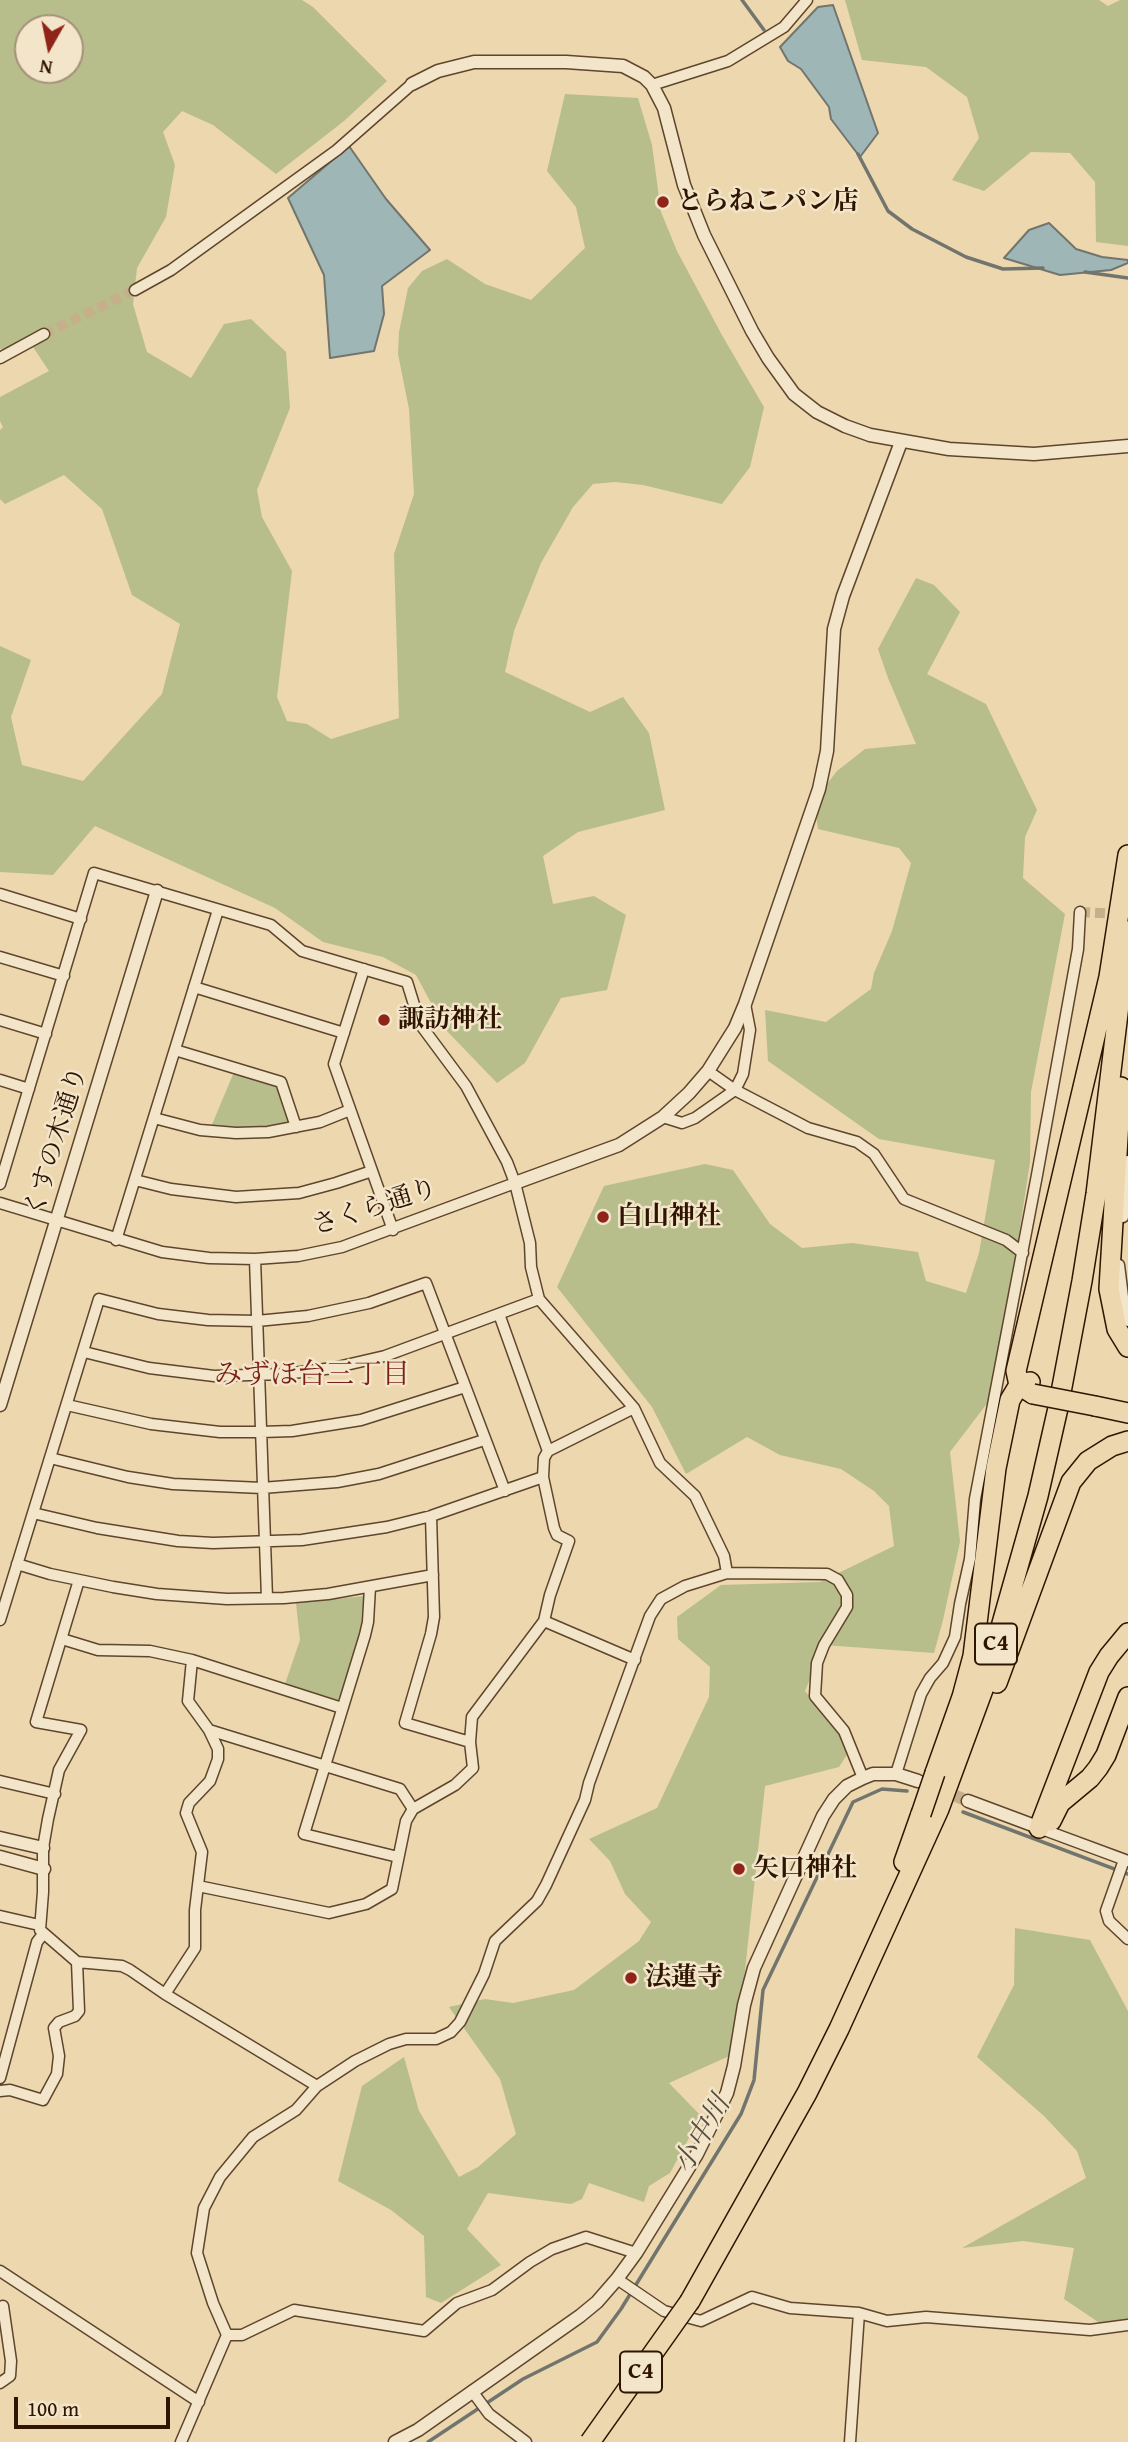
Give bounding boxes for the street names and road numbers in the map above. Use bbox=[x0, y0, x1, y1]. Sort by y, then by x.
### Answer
street label: くすの木通り bbox=[19, 1063, 95, 1221]
street label: さくら通り bbox=[308, 1173, 442, 1243]
road number: C4 bbox=[975, 1624, 1017, 1664]
road number: C4 bbox=[620, 2351, 662, 2392]

